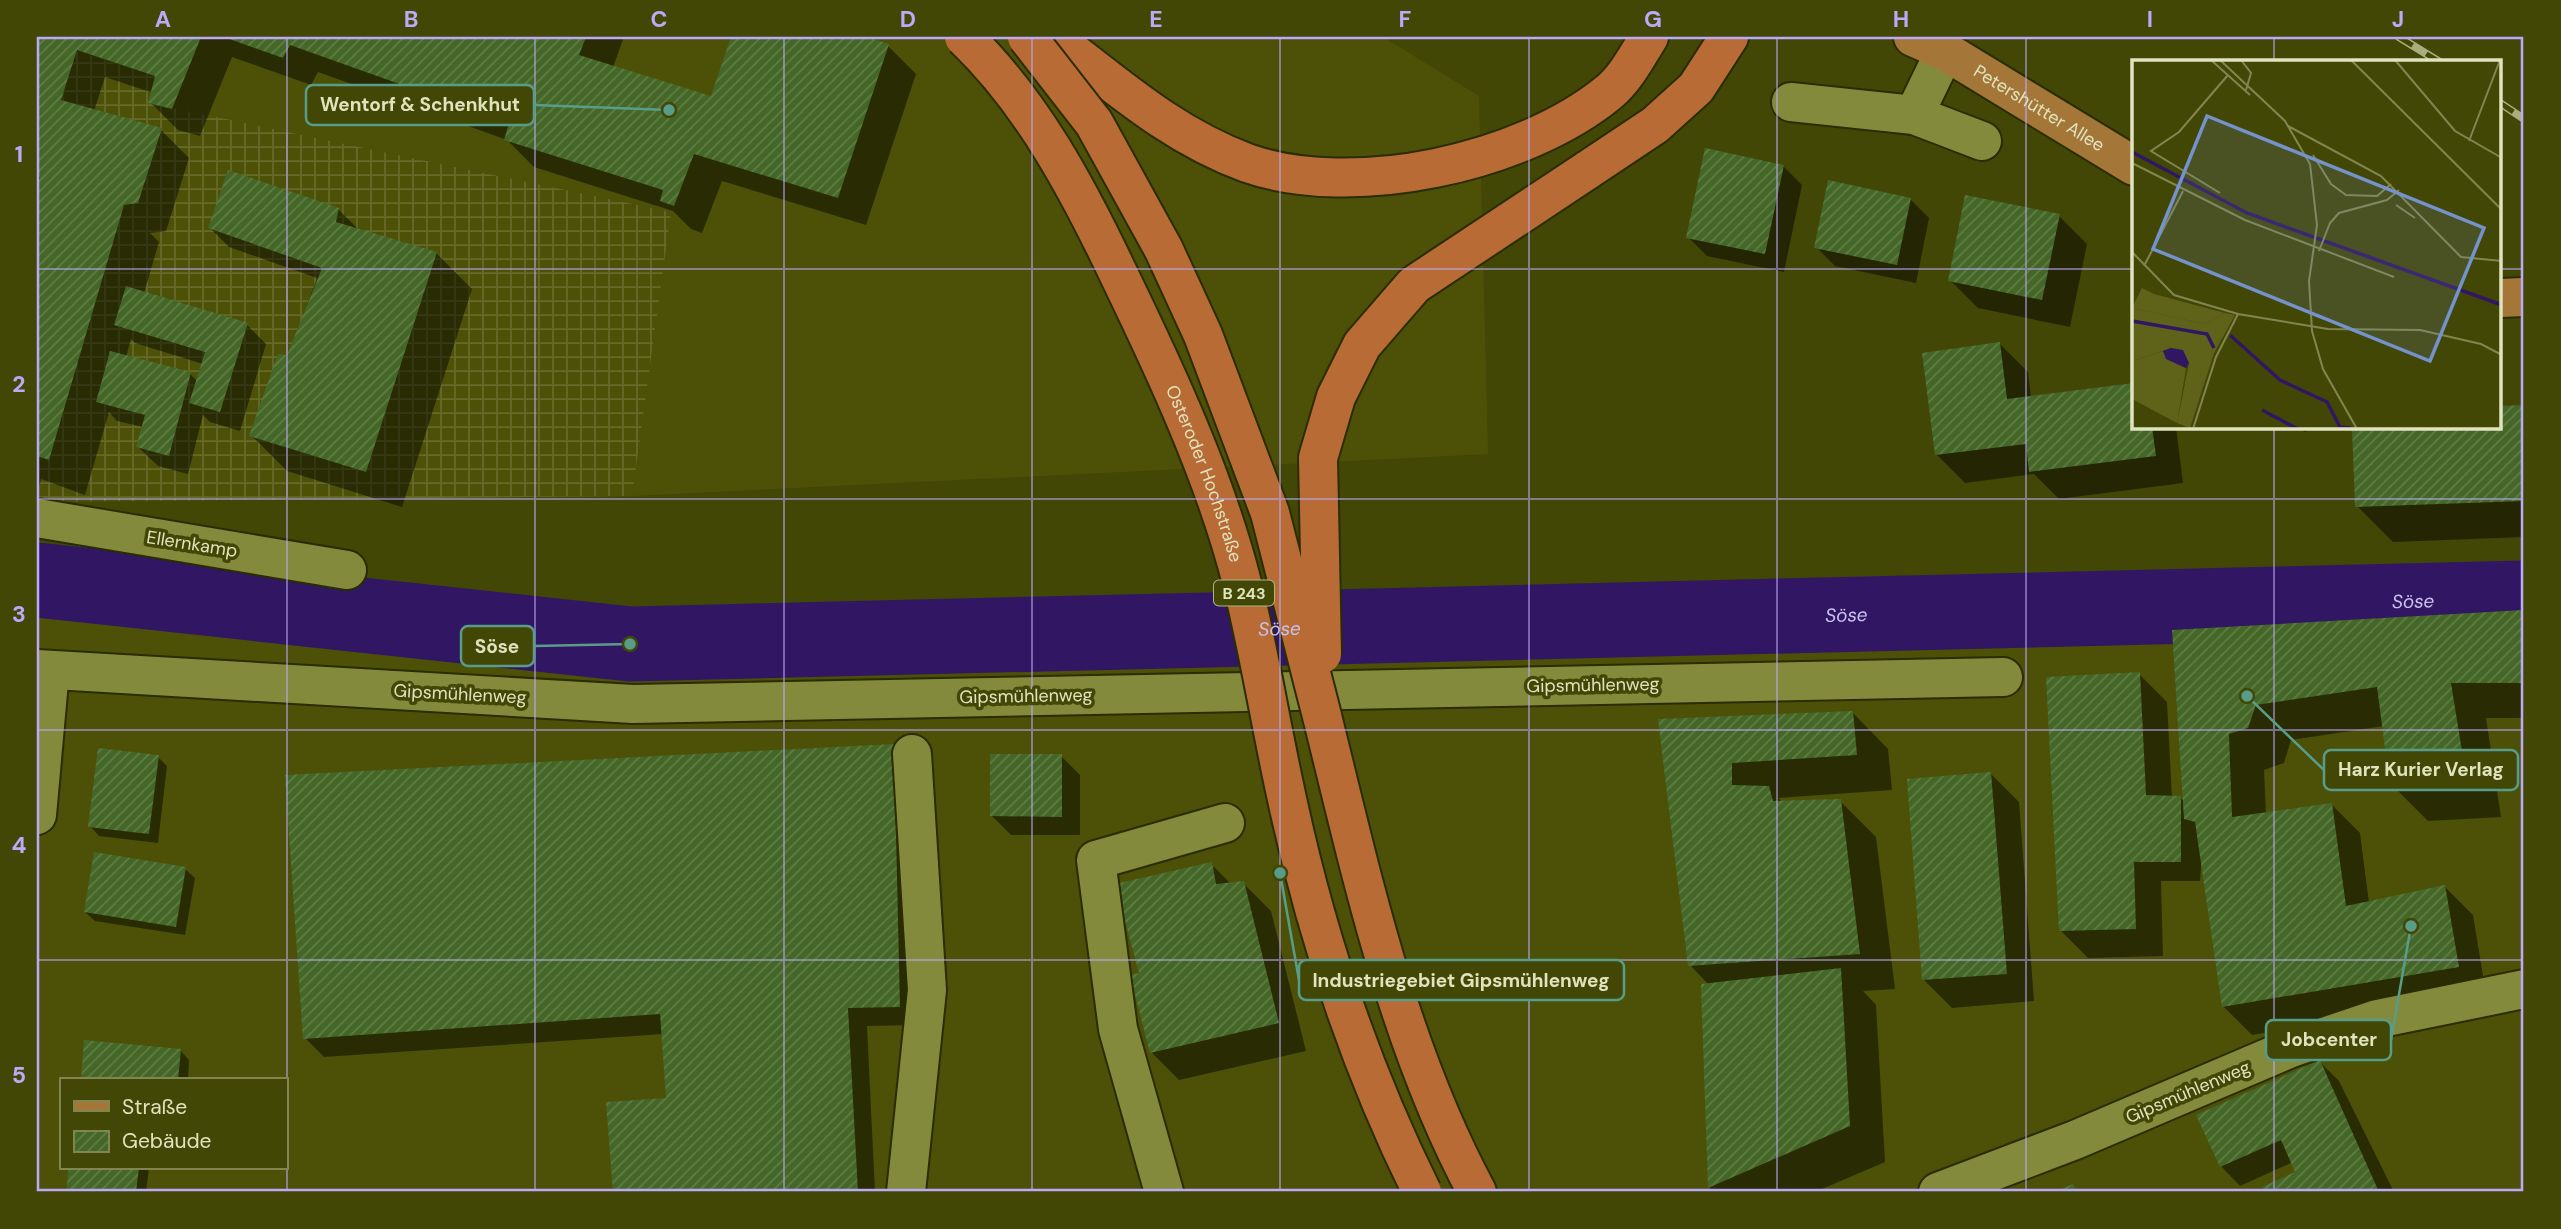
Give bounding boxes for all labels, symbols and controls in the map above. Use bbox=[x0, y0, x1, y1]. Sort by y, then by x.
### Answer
text: A bbox=[155, 4, 171, 34]
text: B bbox=[404, 4, 418, 34]
text: C bbox=[651, 4, 667, 34]
text: D bbox=[900, 4, 916, 34]
text: E bbox=[1149, 4, 1163, 34]
text: F bbox=[1399, 4, 1412, 34]
text: G bbox=[1644, 4, 1662, 34]
text: H bbox=[1893, 4, 1909, 34]
text: I bbox=[2147, 4, 2153, 34]
text: J bbox=[2392, 4, 2404, 34]
street label: Petershütter Allee bbox=[1969, 59, 2109, 157]
inset map bbox=[2132, 60, 2502, 429]
callout: Wentorf & Schenkhut bbox=[306, 85, 534, 125]
text: Wentorf & Schenkhut bbox=[320, 92, 520, 117]
text: 1 bbox=[15, 139, 23, 169]
text: 2 bbox=[12, 369, 26, 399]
street label: Osteroder Hochstraße bbox=[1160, 381, 1248, 565]
street label: Ellernkamp bbox=[145, 525, 239, 563]
road number: B 243 bbox=[1214, 580, 1274, 606]
water label: Söse bbox=[2392, 588, 2435, 614]
text: 3 bbox=[12, 599, 26, 629]
water label: Söse bbox=[1825, 601, 1868, 627]
water label: Söse bbox=[1258, 615, 1301, 641]
callout: Söse bbox=[461, 626, 534, 666]
text: Söse bbox=[475, 634, 519, 659]
street label: Gipsmühlenweg bbox=[1526, 672, 1660, 698]
street label: Gipsmühlenweg bbox=[393, 679, 527, 709]
street label: Gipsmühlenweg bbox=[959, 683, 1093, 709]
callout: Harz Kurier Verlag bbox=[2324, 750, 2518, 790]
text: Harz Kurier Verlag bbox=[2338, 757, 2504, 782]
text: 4 bbox=[12, 830, 27, 860]
callout: Industriegebiet Gipsmühlenweg bbox=[1299, 960, 1624, 1000]
text: Industriegebiet Gipsmühlenweg bbox=[1312, 968, 1610, 993]
callout: Jobcenter bbox=[2266, 1020, 2391, 1060]
text: Jobcenter bbox=[2281, 1027, 2377, 1052]
street label: Gipsmühlenweg bbox=[2122, 1055, 2254, 1129]
text: 5 bbox=[12, 1060, 26, 1090]
legend bbox=[60, 1078, 287, 1170]
text: Straße bbox=[122, 1093, 187, 1121]
text: Gebäude bbox=[122, 1127, 212, 1155]

